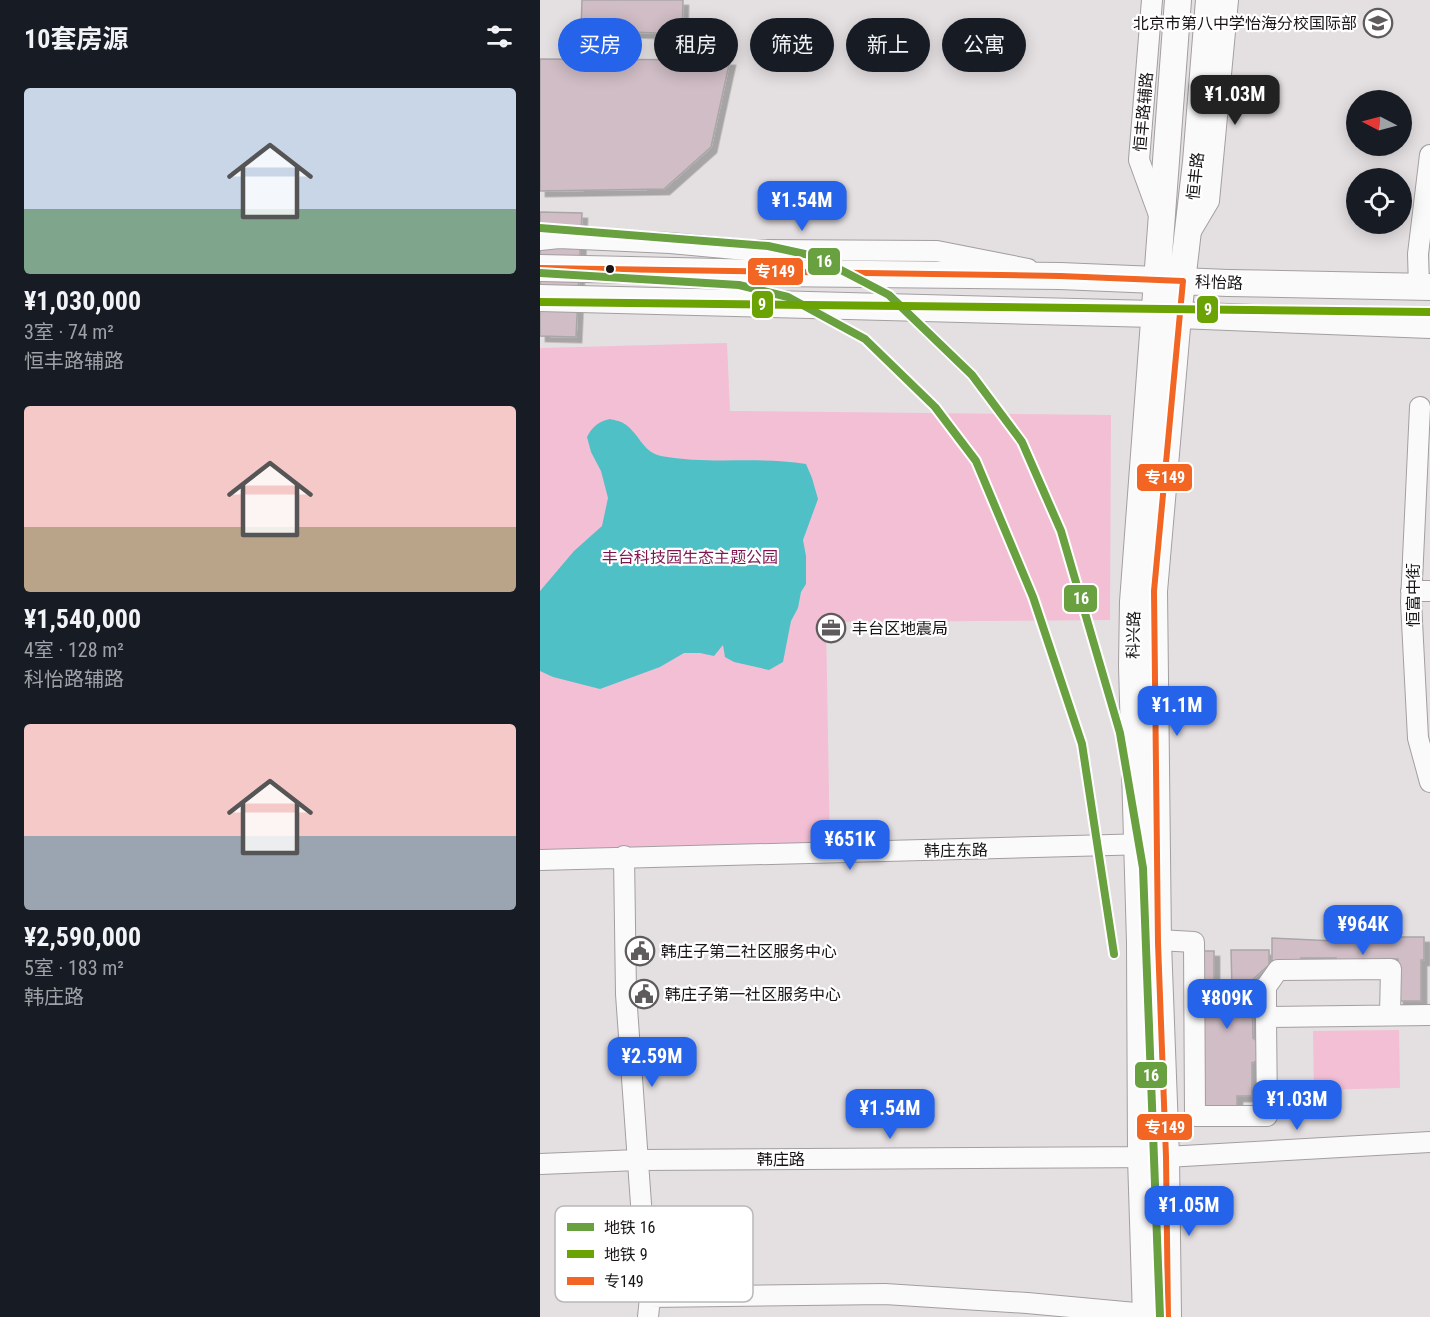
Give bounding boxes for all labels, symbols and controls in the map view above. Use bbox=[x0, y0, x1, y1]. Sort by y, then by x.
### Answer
school or university icon: 北京市第八中学怡海分校国际部 bbox=[1362, 7, 1394, 39]
place label: 北京市第八中学怡海分校国际部 bbox=[1133, 14, 1357, 33]
chip: 买房 bbox=[558, 18, 642, 72]
chip: 租房 bbox=[654, 18, 738, 72]
chip: 筛选 bbox=[750, 18, 834, 72]
chip: 新上 bbox=[846, 18, 930, 72]
chip: 公寓 bbox=[942, 18, 1026, 72]
icon: filters bbox=[483, 20, 516, 53]
text: 10套房源 bbox=[24, 24, 128, 54]
street label: 恒丰路辅路 bbox=[1131, 71, 1156, 153]
pin: ¥1.03M bbox=[1186, 75, 1284, 126]
text: ¥1.03M bbox=[1205, 82, 1265, 106]
north arrow bbox=[1346, 90, 1412, 156]
map controls bbox=[1346, 90, 1412, 234]
icon: home bbox=[216, 127, 324, 235]
street label: 恒丰路 bbox=[1184, 151, 1207, 201]
button: locate bbox=[1346, 168, 1412, 234]
pin: ¥1.54M bbox=[753, 181, 851, 232]
text: ¥1.54M bbox=[772, 188, 832, 212]
line badge: 16 bbox=[807, 247, 841, 276]
text: 16 bbox=[816, 252, 832, 271]
line badge: 专149 bbox=[747, 257, 804, 286]
text: 专149 bbox=[755, 262, 795, 281]
unlabelled marker bbox=[604, 263, 616, 275]
street label: 科怡路 bbox=[1195, 272, 1243, 293]
text: ¥1,030,000 bbox=[24, 286, 141, 316]
line badge: 9 bbox=[751, 290, 774, 319]
text: 9 bbox=[758, 295, 766, 314]
line badge: 9 bbox=[1196, 295, 1219, 324]
text: 9 bbox=[1204, 300, 1212, 319]
text: 3室 · 74 m² bbox=[24, 320, 114, 344]
text: 恒丰路辅路 bbox=[24, 349, 124, 373]
icon: home bbox=[216, 445, 324, 553]
line badge: 专149 bbox=[1136, 463, 1193, 492]
text: 专149 bbox=[1145, 468, 1185, 487]
park label: 丰台科技园生态主题公园 bbox=[602, 548, 778, 567]
street label: 恒富中街 bbox=[1404, 563, 1423, 627]
line badge: 16 bbox=[1063, 584, 1098, 613]
text: 16 bbox=[1073, 589, 1089, 608]
text: ¥1,540,000 bbox=[24, 604, 141, 634]
street label: 科兴路 bbox=[1124, 611, 1143, 659]
office icon: 丰台区地震局 bbox=[815, 612, 847, 644]
place label: 丰台区地震局 bbox=[852, 619, 948, 638]
text: 4室 · 128 m² bbox=[24, 638, 124, 662]
text: 科怡路辅路 bbox=[24, 667, 124, 691]
pin: ¥1.1M bbox=[1135, 686, 1219, 737]
text: ¥1.1M bbox=[1152, 693, 1202, 717]
icon: home bbox=[216, 763, 324, 871]
pin: ¥651K bbox=[808, 820, 892, 871]
text: ¥651K bbox=[825, 827, 875, 851]
street label: 韩庄东路 bbox=[924, 840, 988, 861]
pin: ¥964K bbox=[1321, 905, 1405, 956]
text: ¥964K bbox=[1338, 912, 1388, 936]
text: ¥2,590,000 bbox=[24, 922, 141, 952]
public building icon: 韩庄子第二社区服务中心 bbox=[624, 935, 656, 967]
place label: 韩庄子第二社区服务中心 bbox=[661, 942, 837, 961]
text: 5室 · 183 m² bbox=[24, 956, 124, 980]
public building icon: 韩庄子第一社区服务中心 bbox=[628, 978, 660, 1010]
pin: ¥809K bbox=[1185, 979, 1269, 1030]
text: 韩庄路 bbox=[24, 985, 84, 1009]
place label: 韩庄子第一社区服务中心 bbox=[665, 985, 841, 1004]
text: ¥809K bbox=[1202, 986, 1252, 1010]
pin: ¥2.59M bbox=[603, 1037, 701, 1088]
text: ¥2.59M bbox=[622, 1044, 682, 1068]
line badge: 16 bbox=[1134, 1061, 1168, 1089]
text: 16 bbox=[1143, 1066, 1159, 1085]
pin: ¥1.03M bbox=[1248, 1080, 1346, 1131]
text: ¥1.03M bbox=[1267, 1087, 1327, 1111]
pin: ¥1.54M bbox=[841, 1089, 939, 1140]
text: ¥1.54M bbox=[860, 1096, 920, 1120]
line badge: 专149 bbox=[1136, 1113, 1193, 1141]
text: 专149 bbox=[1145, 1118, 1185, 1137]
street label: 韩庄路 bbox=[757, 1150, 805, 1169]
pin: ¥1.05M bbox=[1140, 1186, 1238, 1237]
text: ¥1.05M bbox=[1159, 1193, 1219, 1217]
legend bbox=[555, 1206, 753, 1302]
text: 地铁 16 bbox=[604, 1218, 656, 1237]
text: 地铁 9 bbox=[604, 1245, 648, 1264]
text: 专149 bbox=[604, 1272, 644, 1291]

